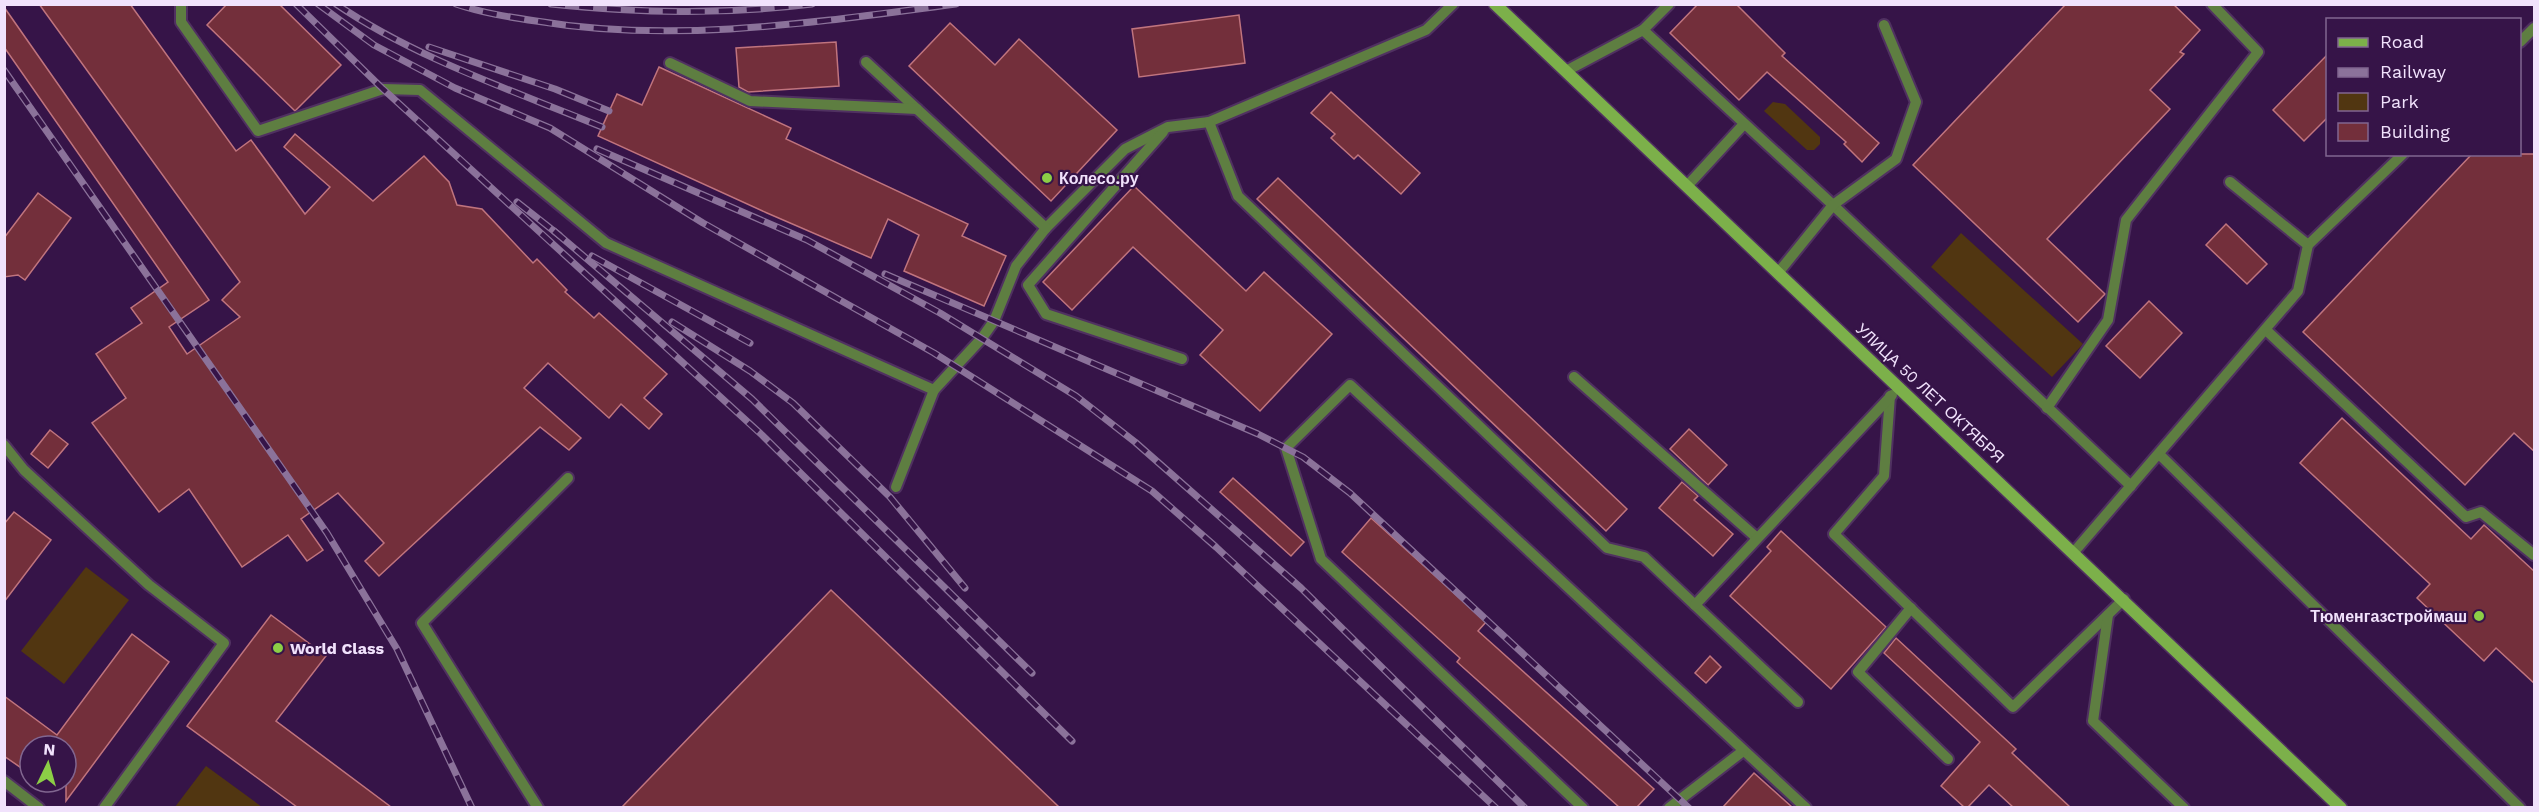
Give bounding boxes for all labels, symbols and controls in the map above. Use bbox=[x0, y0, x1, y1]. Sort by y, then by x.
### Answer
legend bbox=[2326, 18, 2521, 156]
text: Road bbox=[2380, 31, 2424, 52]
text: Railway bbox=[2380, 61, 2447, 82]
text: Park bbox=[2380, 91, 2419, 112]
text: Building bbox=[2380, 121, 2450, 142]
place label: Колесо.ру bbox=[1059, 169, 1139, 188]
marker: Колесо.ру bbox=[1040, 171, 1054, 185]
street label: УЛИЦА 50 ЛЕТ ОКТЯБРЯ bbox=[1852, 319, 2008, 467]
place label: Тюменгазстроймаш bbox=[2310, 607, 2467, 626]
marker: Тюменгазстроймаш bbox=[2472, 609, 2486, 623]
place label: World Class bbox=[290, 639, 384, 658]
marker: World Class bbox=[271, 641, 285, 655]
north arrow bbox=[18, 734, 78, 794]
text: N bbox=[43, 740, 56, 760]

